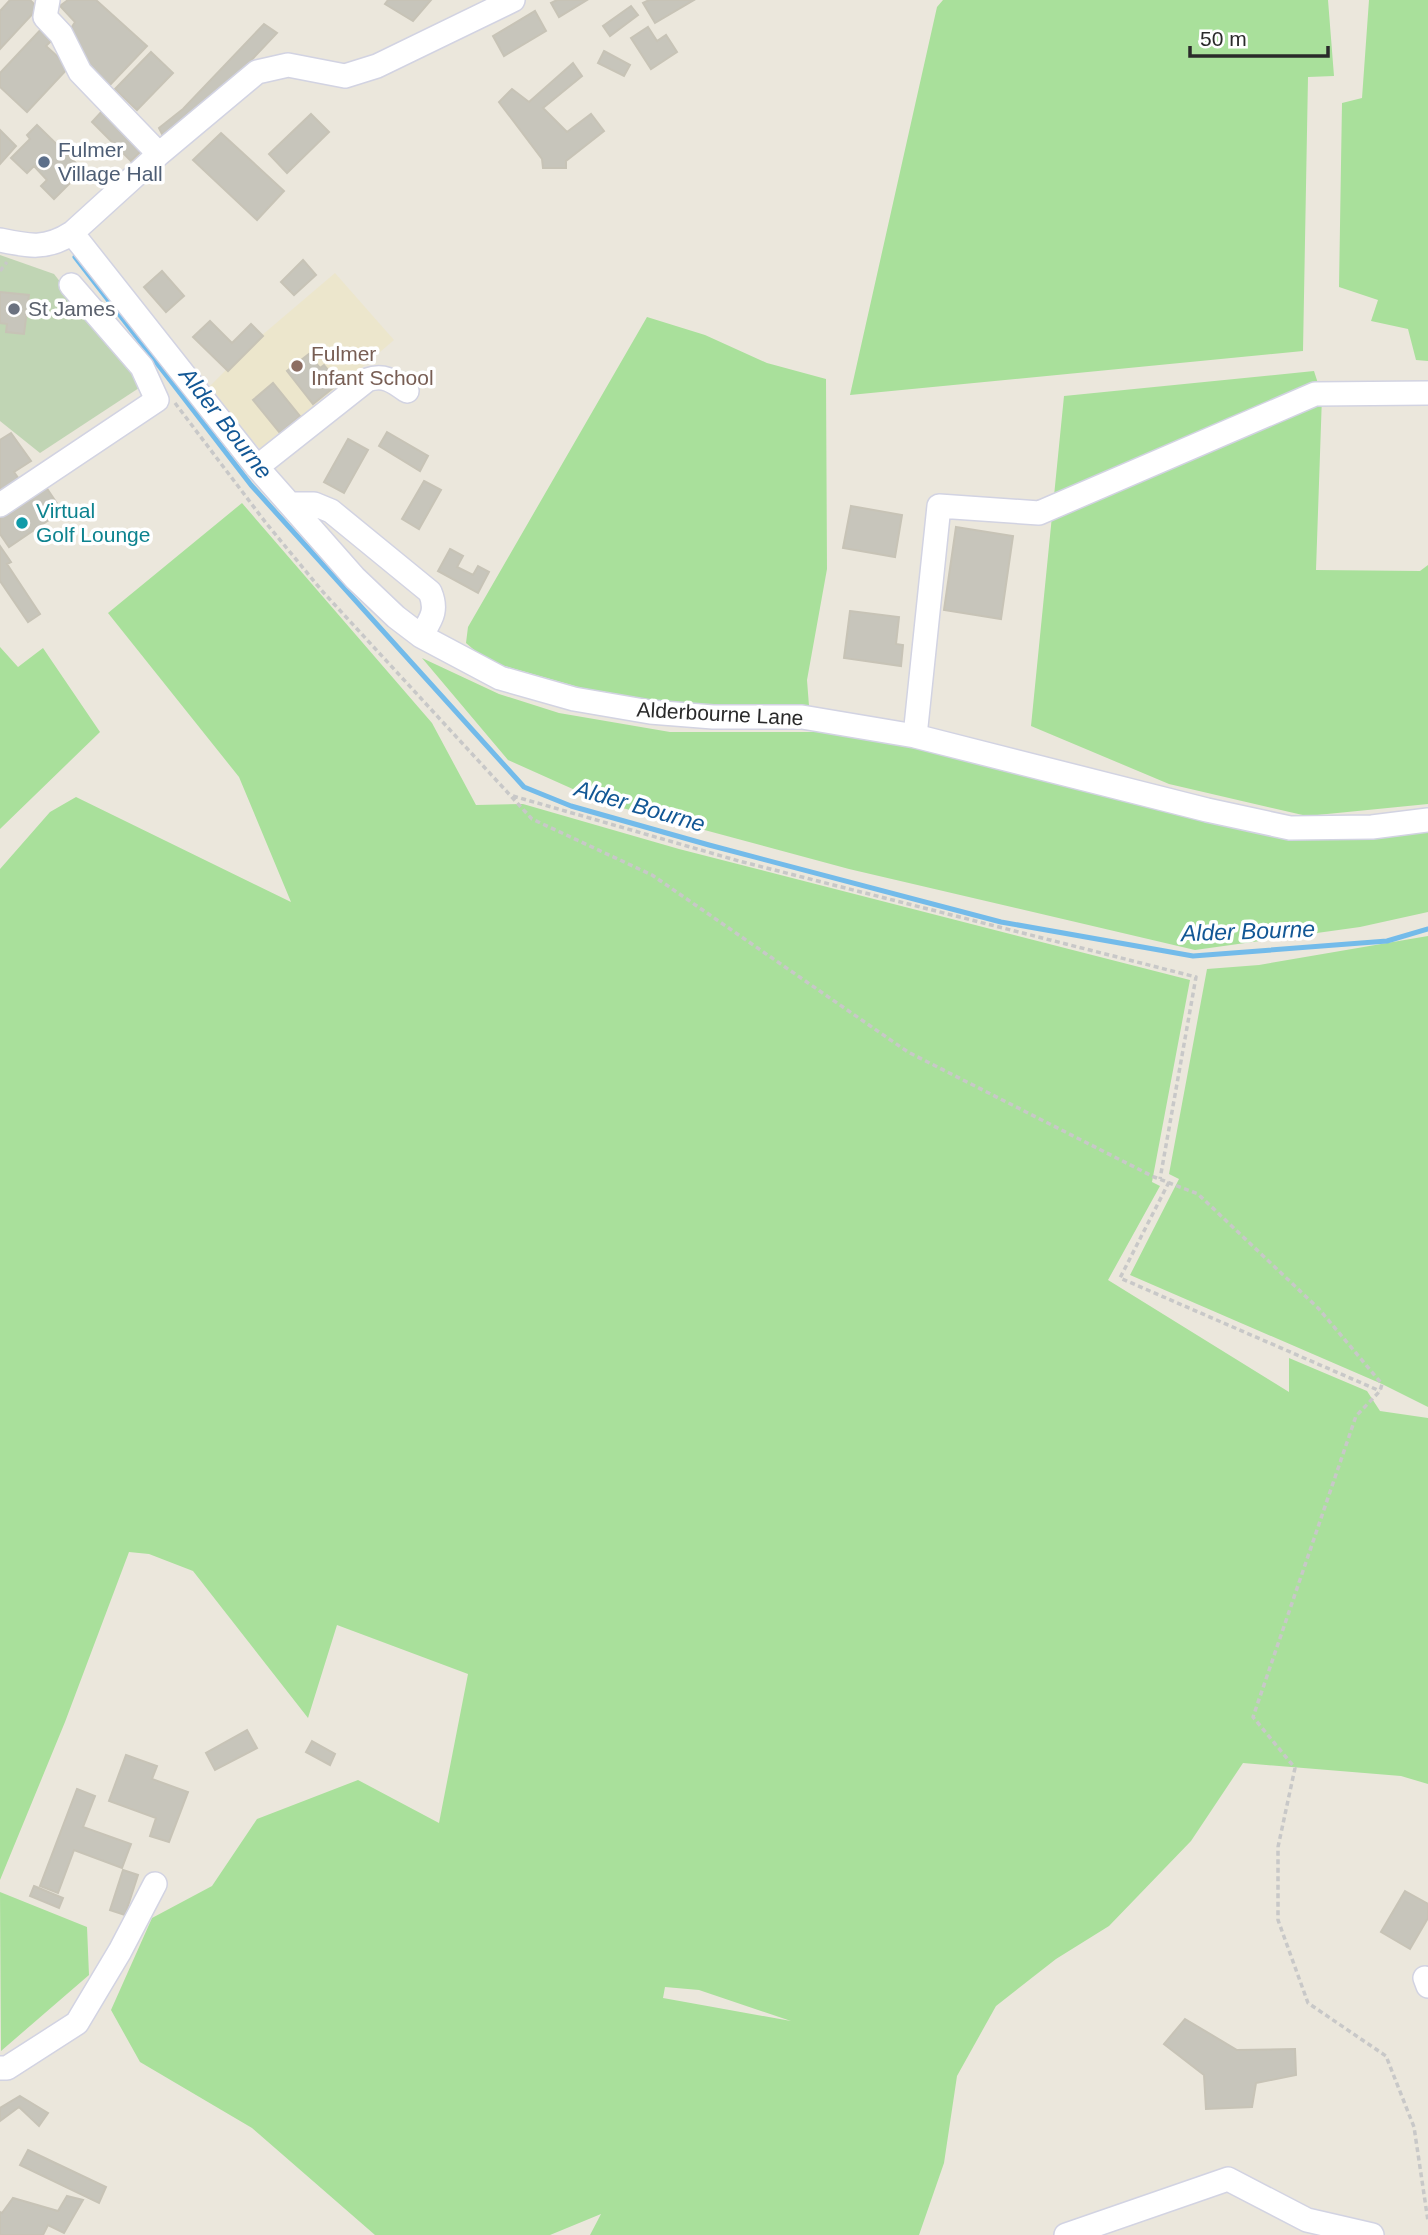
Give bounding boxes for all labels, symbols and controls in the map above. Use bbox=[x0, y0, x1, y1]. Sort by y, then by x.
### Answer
scale bar bbox=[1190, 14, 1328, 58]
text: 50 m bbox=[1200, 27, 1247, 50]
place label: Fulmer Village Hall bbox=[58, 138, 163, 185]
marker: Fulmer Village Hall bbox=[36, 154, 52, 170]
place label: St James bbox=[28, 297, 116, 320]
marker: St James bbox=[6, 301, 22, 317]
place label: Fulmer Infant School bbox=[311, 342, 434, 389]
marker: Fulmer Infant School bbox=[289, 358, 305, 374]
water label: Alder Bourne bbox=[173, 361, 278, 484]
place label: Virtual Golf Lounge bbox=[36, 499, 150, 546]
marker: Virtual Golf Lounge bbox=[14, 515, 30, 531]
street label: Alderbourne Lane bbox=[636, 698, 804, 729]
water label: Alder Bourne bbox=[570, 774, 708, 837]
water label: Alder Bourne bbox=[1178, 916, 1316, 946]

